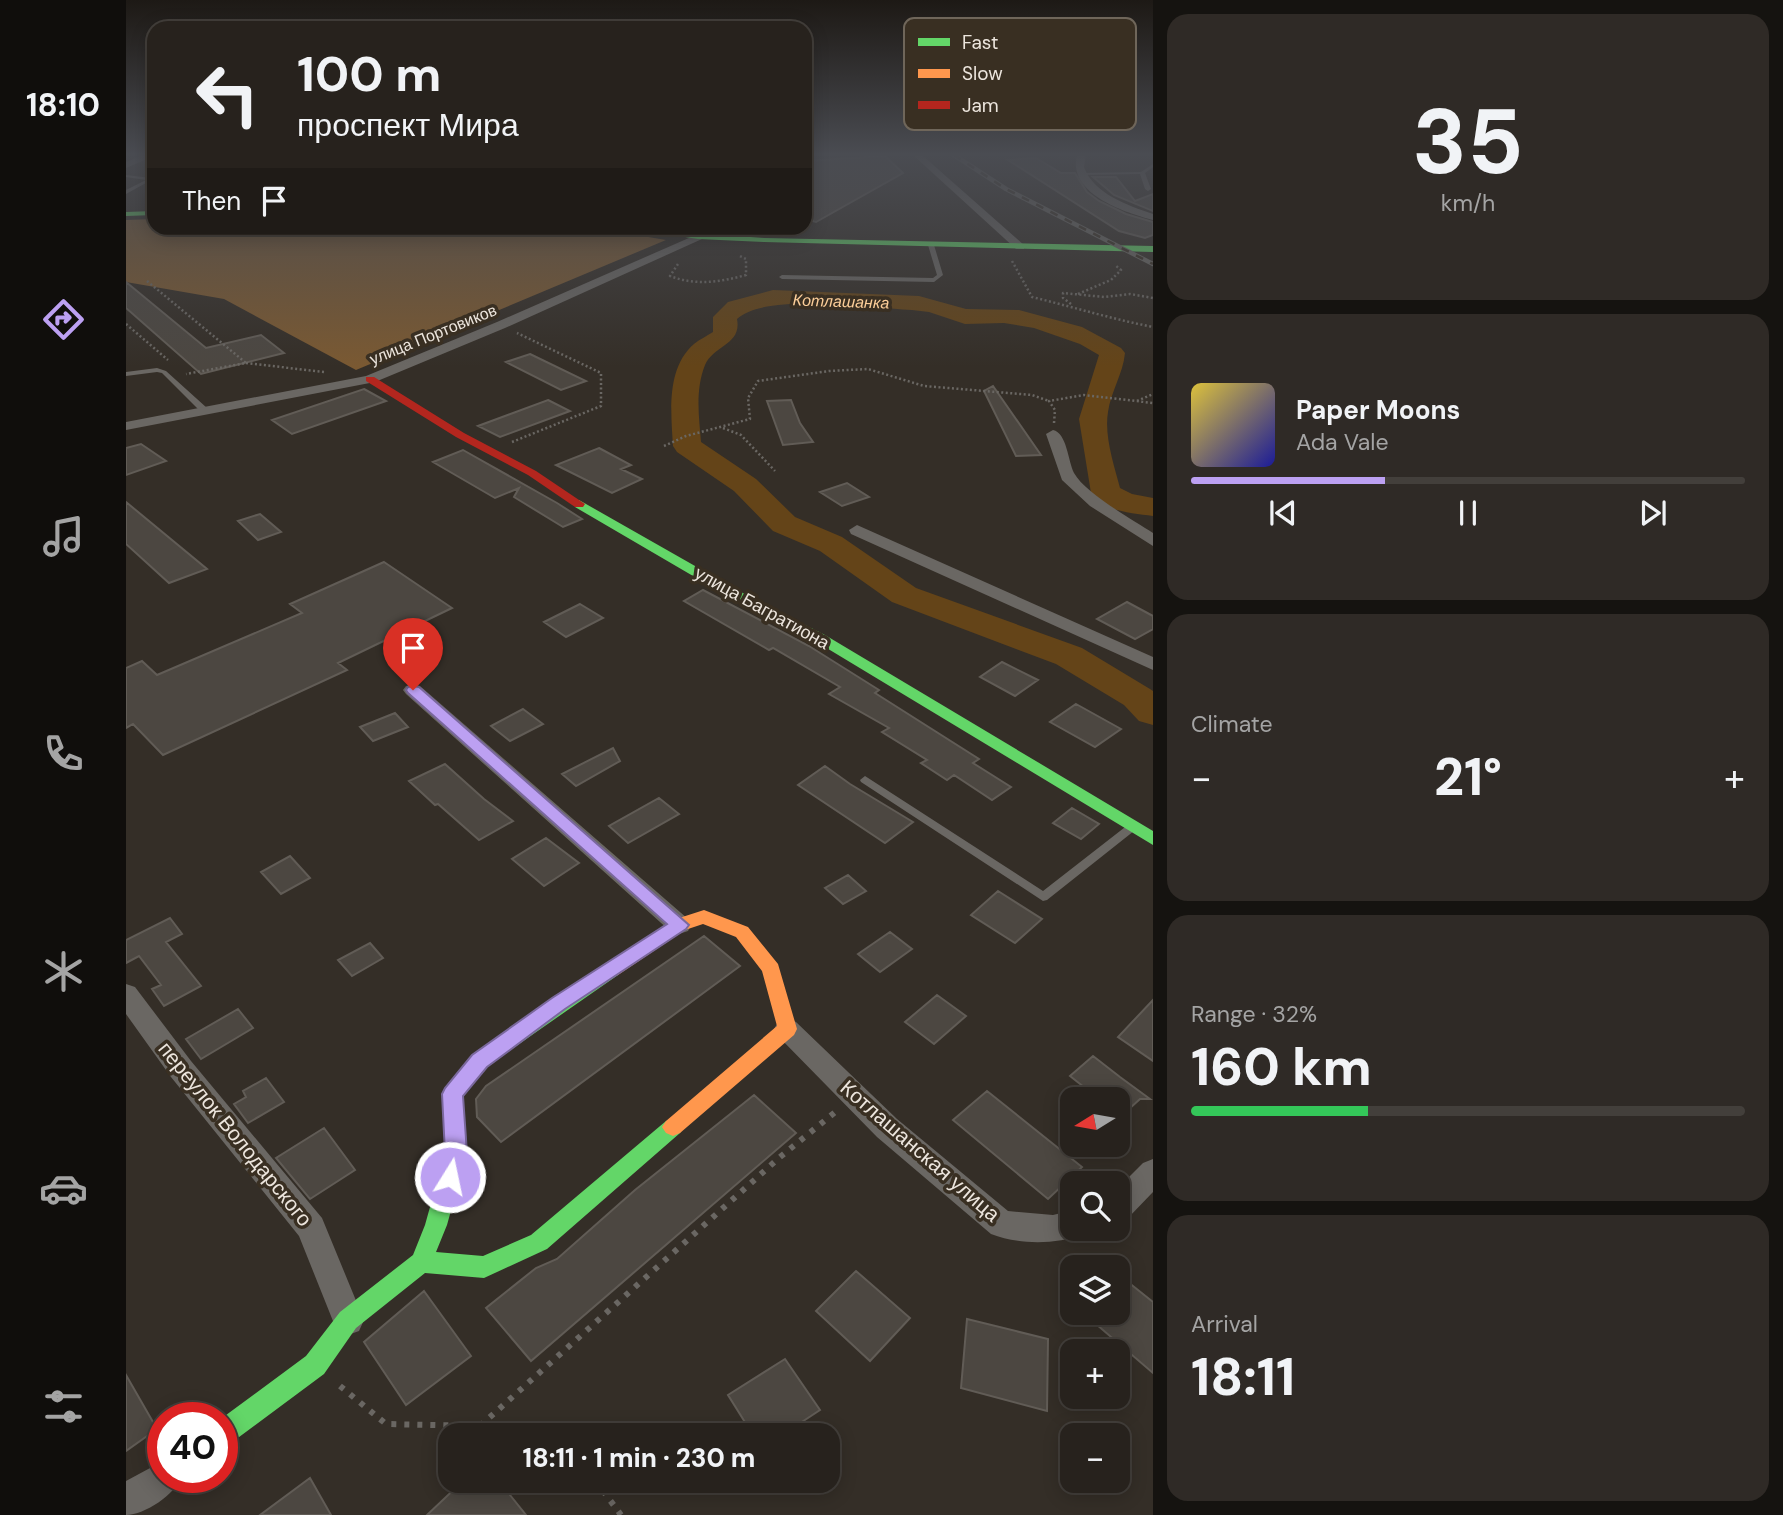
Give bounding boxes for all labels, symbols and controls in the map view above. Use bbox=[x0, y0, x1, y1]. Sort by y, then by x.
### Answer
legend bbox=[904, 18, 1136, 130]
text: Fast bbox=[962, 30, 998, 55]
text: 100 m bbox=[297, 42, 441, 106]
icon: left bbox=[182, 49, 273, 140]
text: Slow bbox=[962, 61, 1003, 86]
text: 35 bbox=[1412, 83, 1524, 201]
text: 18:10 bbox=[26, 84, 100, 126]
text: Jam bbox=[962, 93, 999, 118]
text: проспект Мира bbox=[297, 104, 519, 146]
icon: arrive bbox=[255, 182, 293, 220]
text: Then bbox=[182, 184, 241, 218]
text: km/h bbox=[1441, 188, 1495, 218]
water label: Котлашанка bbox=[792, 289, 890, 314]
icon: directions bbox=[39, 295, 88, 344]
street label: улица Портовиков bbox=[367, 299, 500, 370]
text: Paper Moons bbox=[1296, 393, 1460, 427]
text: Ada Vale bbox=[1296, 427, 1389, 457]
icon: previous bbox=[1264, 494, 1302, 532]
icon: pause bbox=[1449, 494, 1487, 532]
icon: next bbox=[1634, 494, 1672, 532]
icon: music bbox=[39, 512, 88, 561]
street label: улица Багратиона bbox=[690, 561, 835, 655]
pin bbox=[383, 618, 443, 690]
icon: arrive bbox=[394, 629, 432, 667]
text: Climate bbox=[1191, 709, 1273, 739]
icon: phone bbox=[39, 729, 88, 778]
text: 21° bbox=[1434, 743, 1502, 811]
text: − bbox=[1191, 753, 1212, 803]
text: + bbox=[1724, 753, 1745, 803]
icon: climate bbox=[39, 947, 88, 996]
text: Range · 32% bbox=[1191, 999, 1317, 1029]
text: 160 km bbox=[1191, 1033, 1372, 1101]
street label: переулок Володарского bbox=[152, 1036, 318, 1232]
street label: Котлашанская улица bbox=[834, 1074, 1006, 1228]
north arrow bbox=[1060, 1087, 1130, 1157]
map controls bbox=[1060, 1087, 1130, 1493]
position arrow bbox=[413, 1140, 487, 1214]
icon: car bbox=[39, 1164, 88, 1213]
button: search bbox=[1060, 1171, 1130, 1241]
button: layers bbox=[1060, 1255, 1130, 1325]
text: Arrival bbox=[1191, 1309, 1258, 1339]
button: + bbox=[1060, 1339, 1130, 1409]
text: 18:11 bbox=[1191, 1343, 1295, 1411]
icon: filters bbox=[39, 1382, 88, 1431]
speed limit sign: 40 bbox=[147, 1402, 238, 1493]
button: − bbox=[1060, 1423, 1130, 1493]
text: 18:11 · 1 min · 230 m bbox=[523, 1441, 755, 1475]

